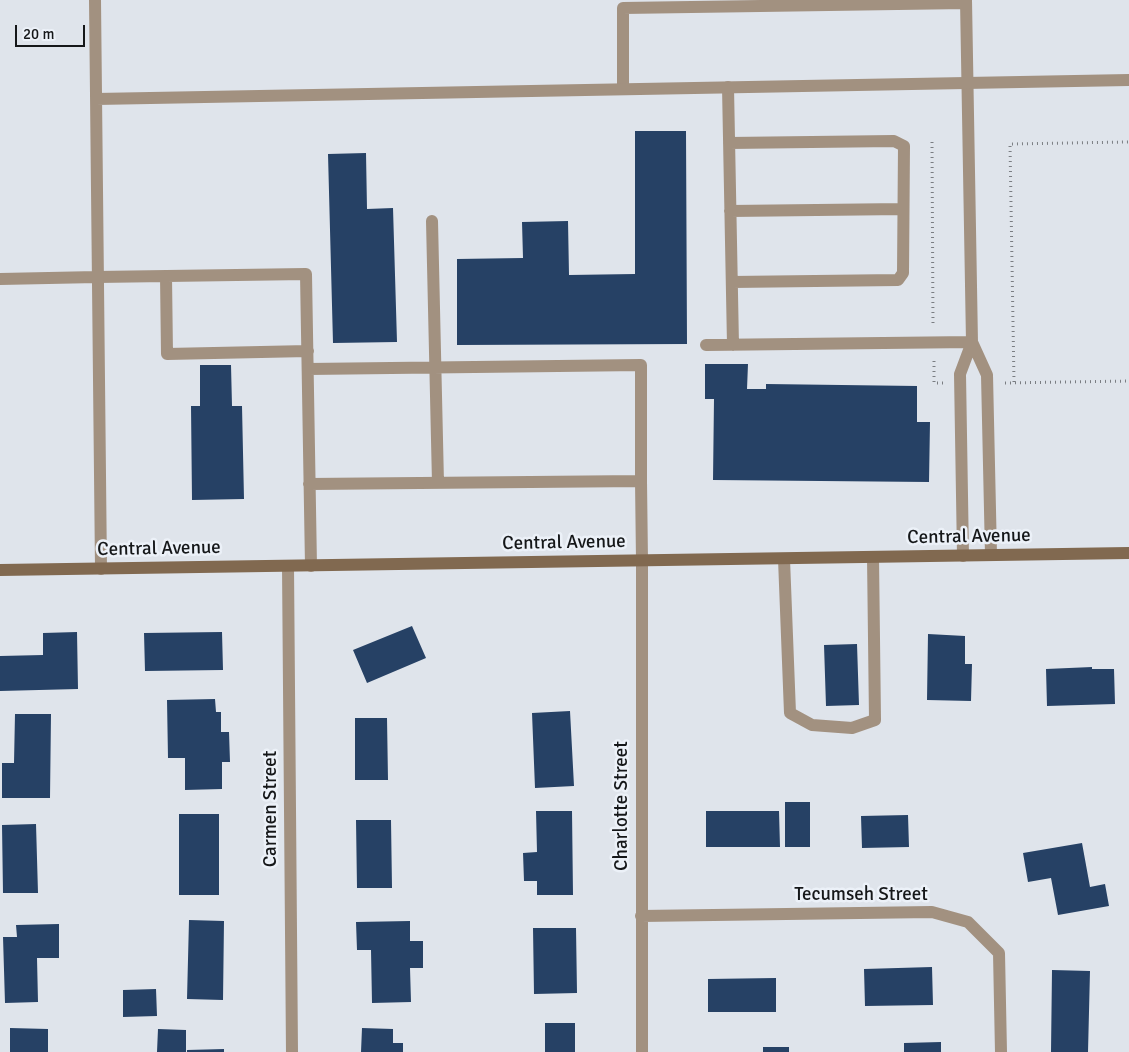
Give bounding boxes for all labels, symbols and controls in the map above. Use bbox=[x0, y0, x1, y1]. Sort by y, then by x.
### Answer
scale bar bbox=[18, 15, 88, 47]
text: 20 m bbox=[23, 25, 54, 43]
street label: Central Avenue bbox=[907, 525, 1031, 549]
street label: Central Avenue bbox=[502, 531, 626, 555]
street label: Central Avenue bbox=[97, 537, 221, 561]
street label: Charlotte Street bbox=[611, 741, 633, 871]
street label: Carmen Street bbox=[260, 751, 282, 867]
street label: Tecumseh Street bbox=[794, 884, 928, 906]

